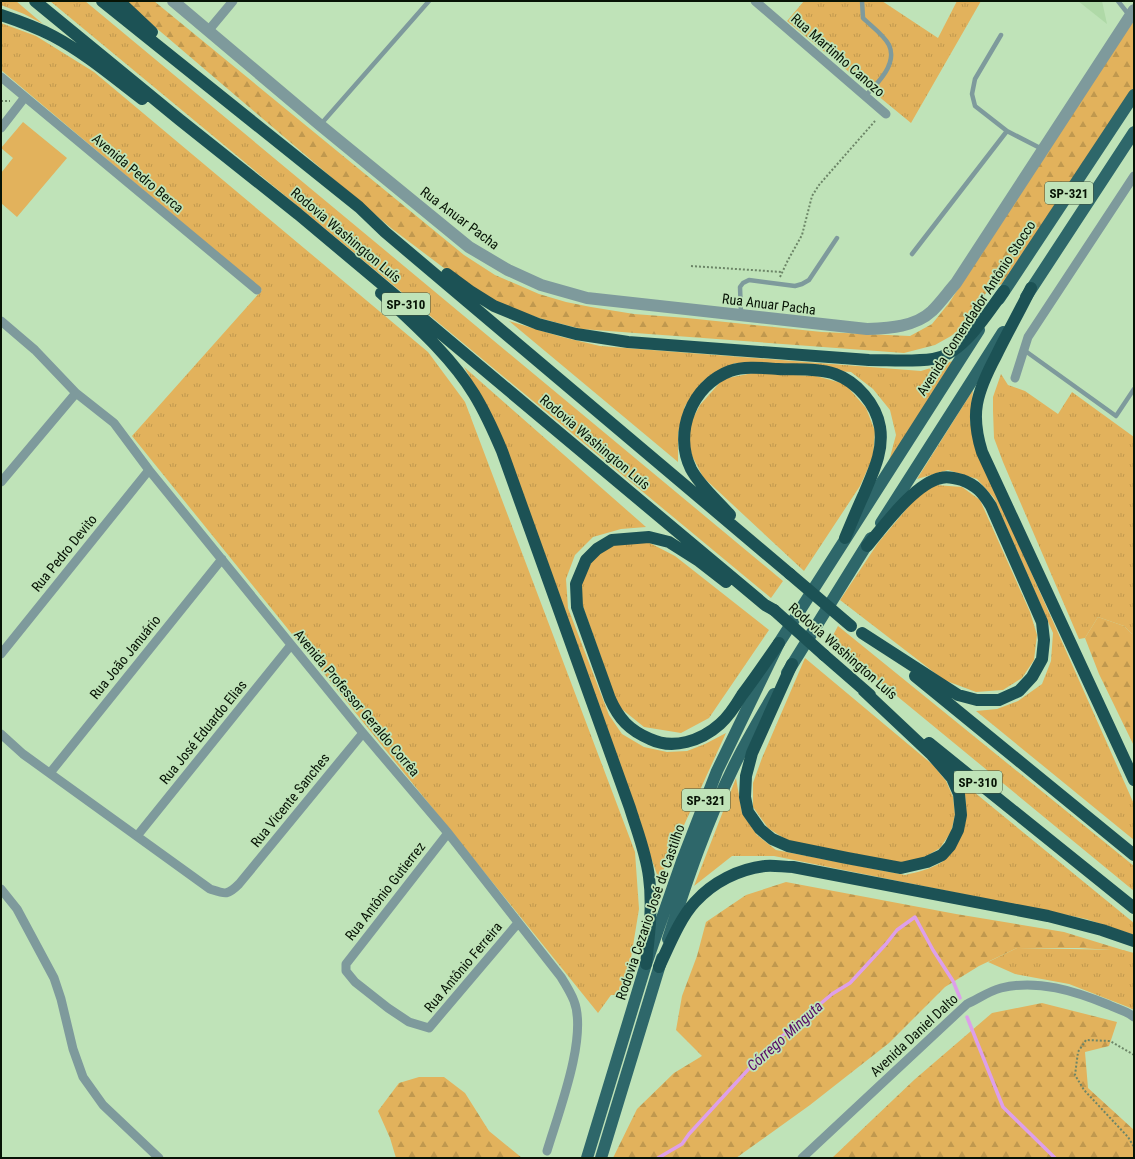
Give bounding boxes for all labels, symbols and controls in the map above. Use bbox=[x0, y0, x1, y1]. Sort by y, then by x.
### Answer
street label: Rua Martinho Canozo bbox=[788, 10, 888, 100]
street label: Avenida Pedro Berca bbox=[89, 130, 187, 216]
road number: SP-321 bbox=[1045, 182, 1093, 204]
street label: Rua Anuar Pacha bbox=[418, 183, 502, 253]
street label: Rodovia Washington Luís bbox=[288, 184, 404, 286]
street label: Avenida Comendador Antônio Stocco bbox=[913, 218, 1039, 398]
street label: Rua Anuar Pacha bbox=[721, 290, 817, 318]
road number: SP-310 bbox=[382, 293, 430, 315]
street label: Rodovia Washington Luís bbox=[537, 391, 653, 493]
street label: Rua Pedro Devito bbox=[28, 511, 100, 595]
street label: Rodovia Washington Luís bbox=[785, 600, 901, 702]
street label: Rua João Januário bbox=[86, 612, 164, 702]
street label: Avenida Professor Geraldo Corrêa bbox=[291, 626, 423, 780]
street label: Rua José Eduardo Elias bbox=[156, 677, 250, 787]
street label: Rua Vicente Sanches bbox=[247, 750, 333, 850]
road number: SP-310 bbox=[954, 771, 1002, 793]
road number: SP-321 bbox=[682, 789, 730, 811]
street label: Rodovia Cezario José de Castilho bbox=[612, 822, 688, 1002]
street label: Rua Antônio Gutierrez bbox=[342, 839, 428, 943]
street label: Rua Antônio Ferreira bbox=[421, 919, 505, 1015]
street label: Avenida Daniel Dalto bbox=[867, 990, 961, 1080]
water label: Córrego Minguta bbox=[743, 997, 827, 1075]

